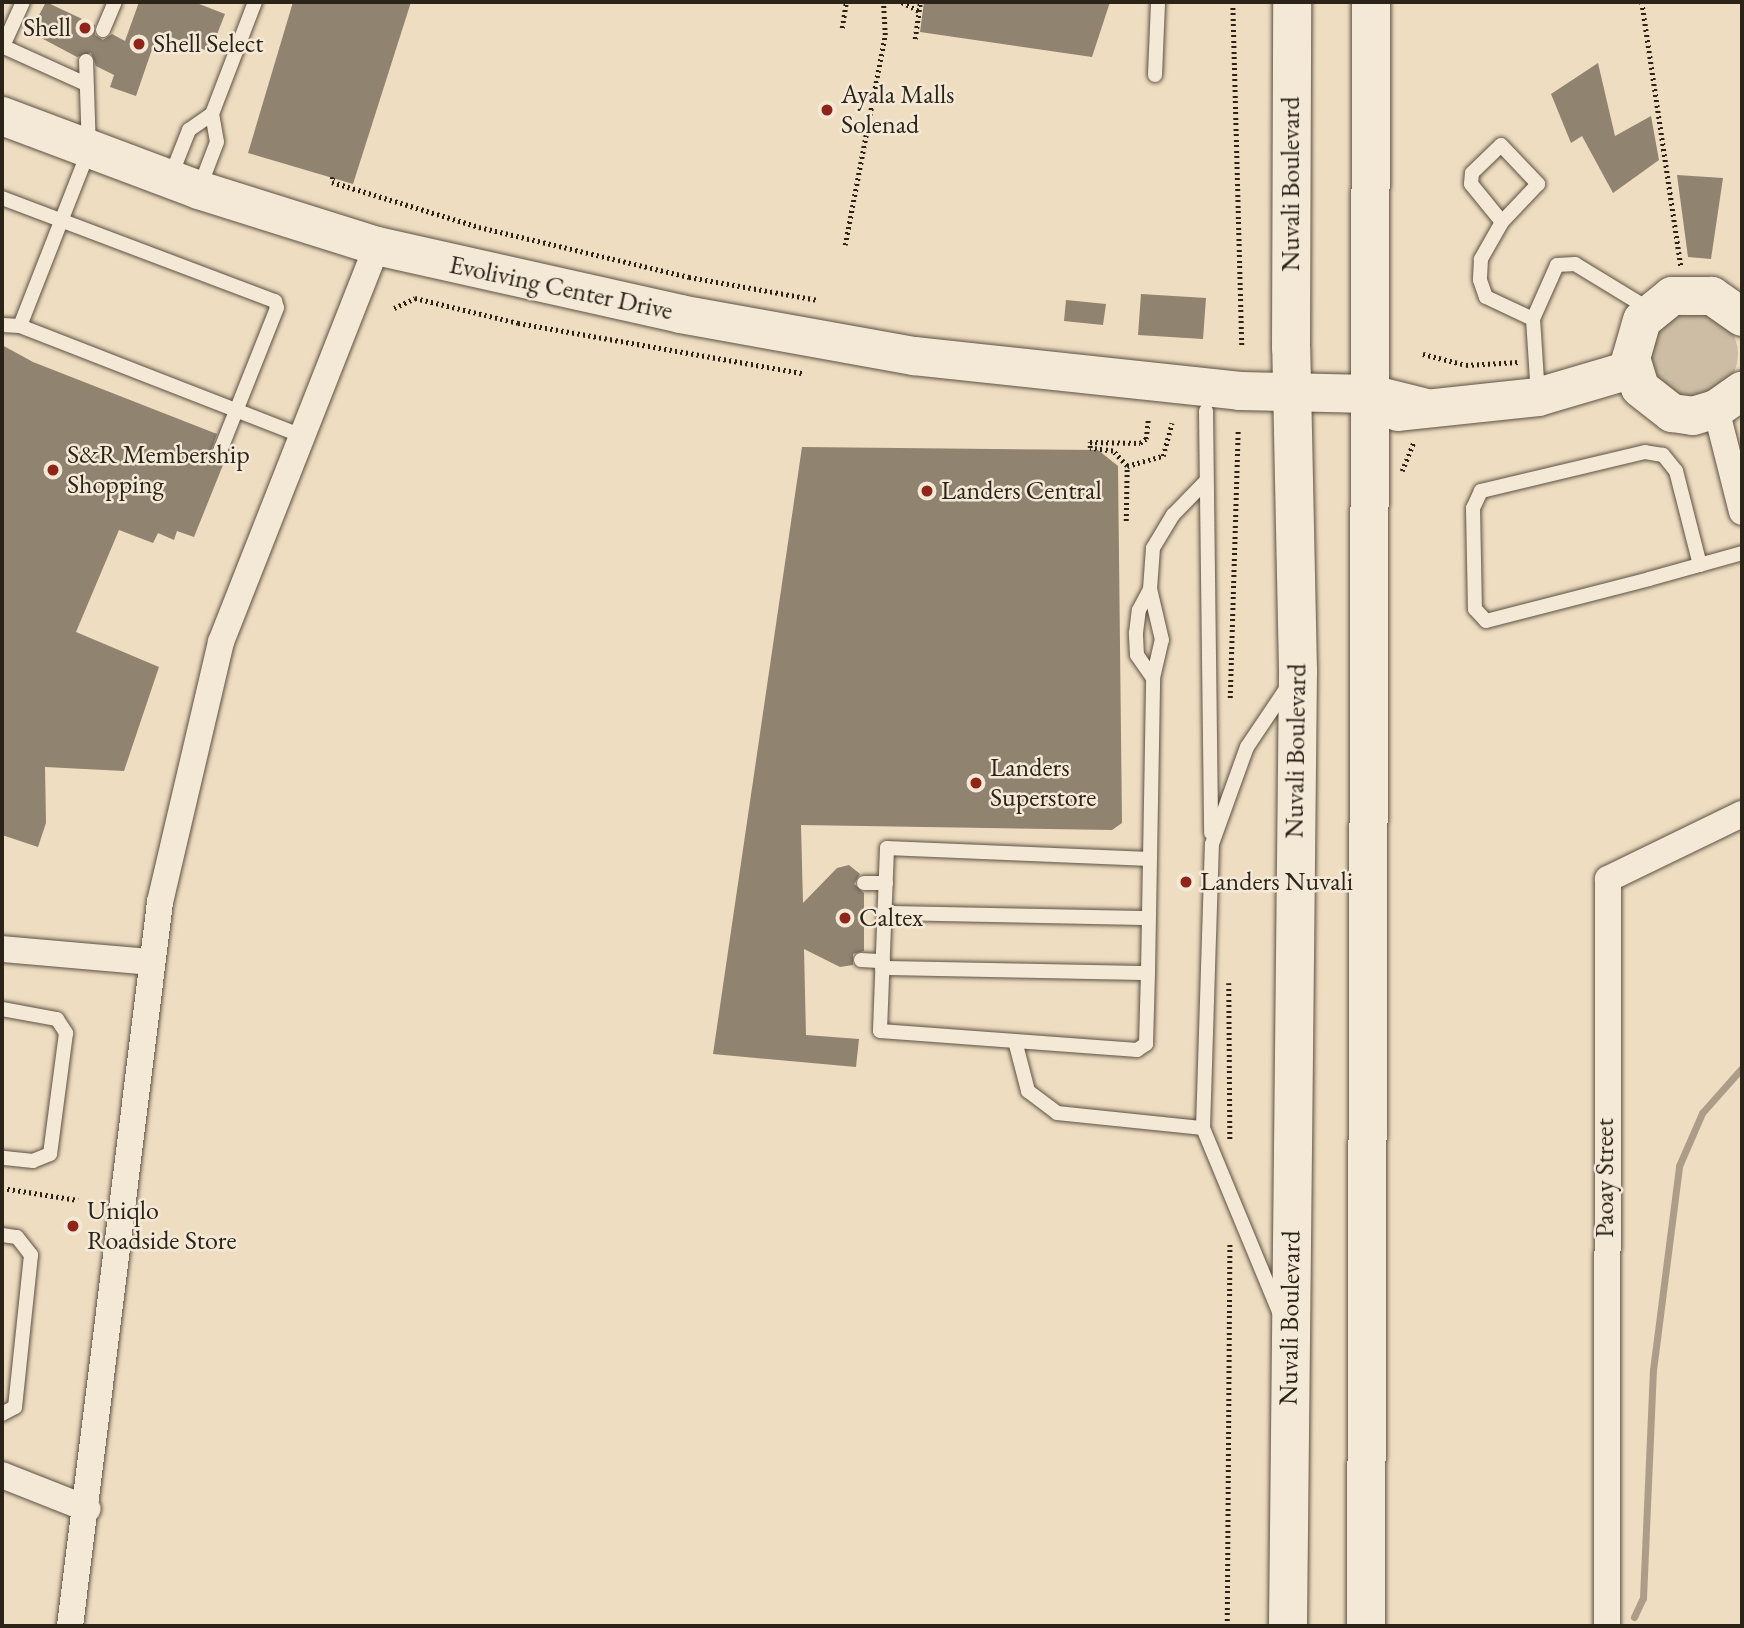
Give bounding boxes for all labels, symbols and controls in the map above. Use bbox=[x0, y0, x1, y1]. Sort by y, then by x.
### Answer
place label: Shell bbox=[23, 12, 71, 44]
marker: Shell bbox=[77, 20, 93, 36]
place label: Shell Select bbox=[153, 28, 263, 60]
marker: Shell Select bbox=[131, 36, 147, 52]
place label: Ayala Malls Solenad bbox=[841, 79, 955, 140]
street label: Nuvali Boulevard bbox=[1275, 97, 1307, 271]
marker: Ayala Malls Solenad bbox=[819, 102, 835, 118]
street label: Evoliving Center Drive bbox=[446, 249, 676, 327]
place label: S&R Membership Shopping bbox=[67, 439, 250, 500]
marker: S&R Membership Shopping bbox=[45, 462, 61, 478]
place label: Landers Central bbox=[941, 475, 1102, 507]
marker: Landers Central bbox=[919, 483, 935, 499]
street label: Nuvali Boulevard bbox=[1279, 663, 1313, 839]
place label: Landers Superstore bbox=[990, 752, 1096, 814]
marker: Landers Superstore bbox=[968, 775, 984, 791]
place label: Landers Nuvali bbox=[1200, 866, 1353, 898]
marker: Landers Nuvali bbox=[1178, 874, 1194, 890]
place label: Caltex bbox=[859, 902, 923, 934]
marker: Caltex bbox=[837, 910, 853, 926]
street label: Paoay Street bbox=[1589, 1118, 1621, 1238]
place label: Uniqlo Roadside Store bbox=[87, 1195, 237, 1256]
marker: Uniqlo Roadside Store bbox=[65, 1218, 81, 1234]
street label: Nuvali Boulevard bbox=[1273, 1230, 1307, 1406]

